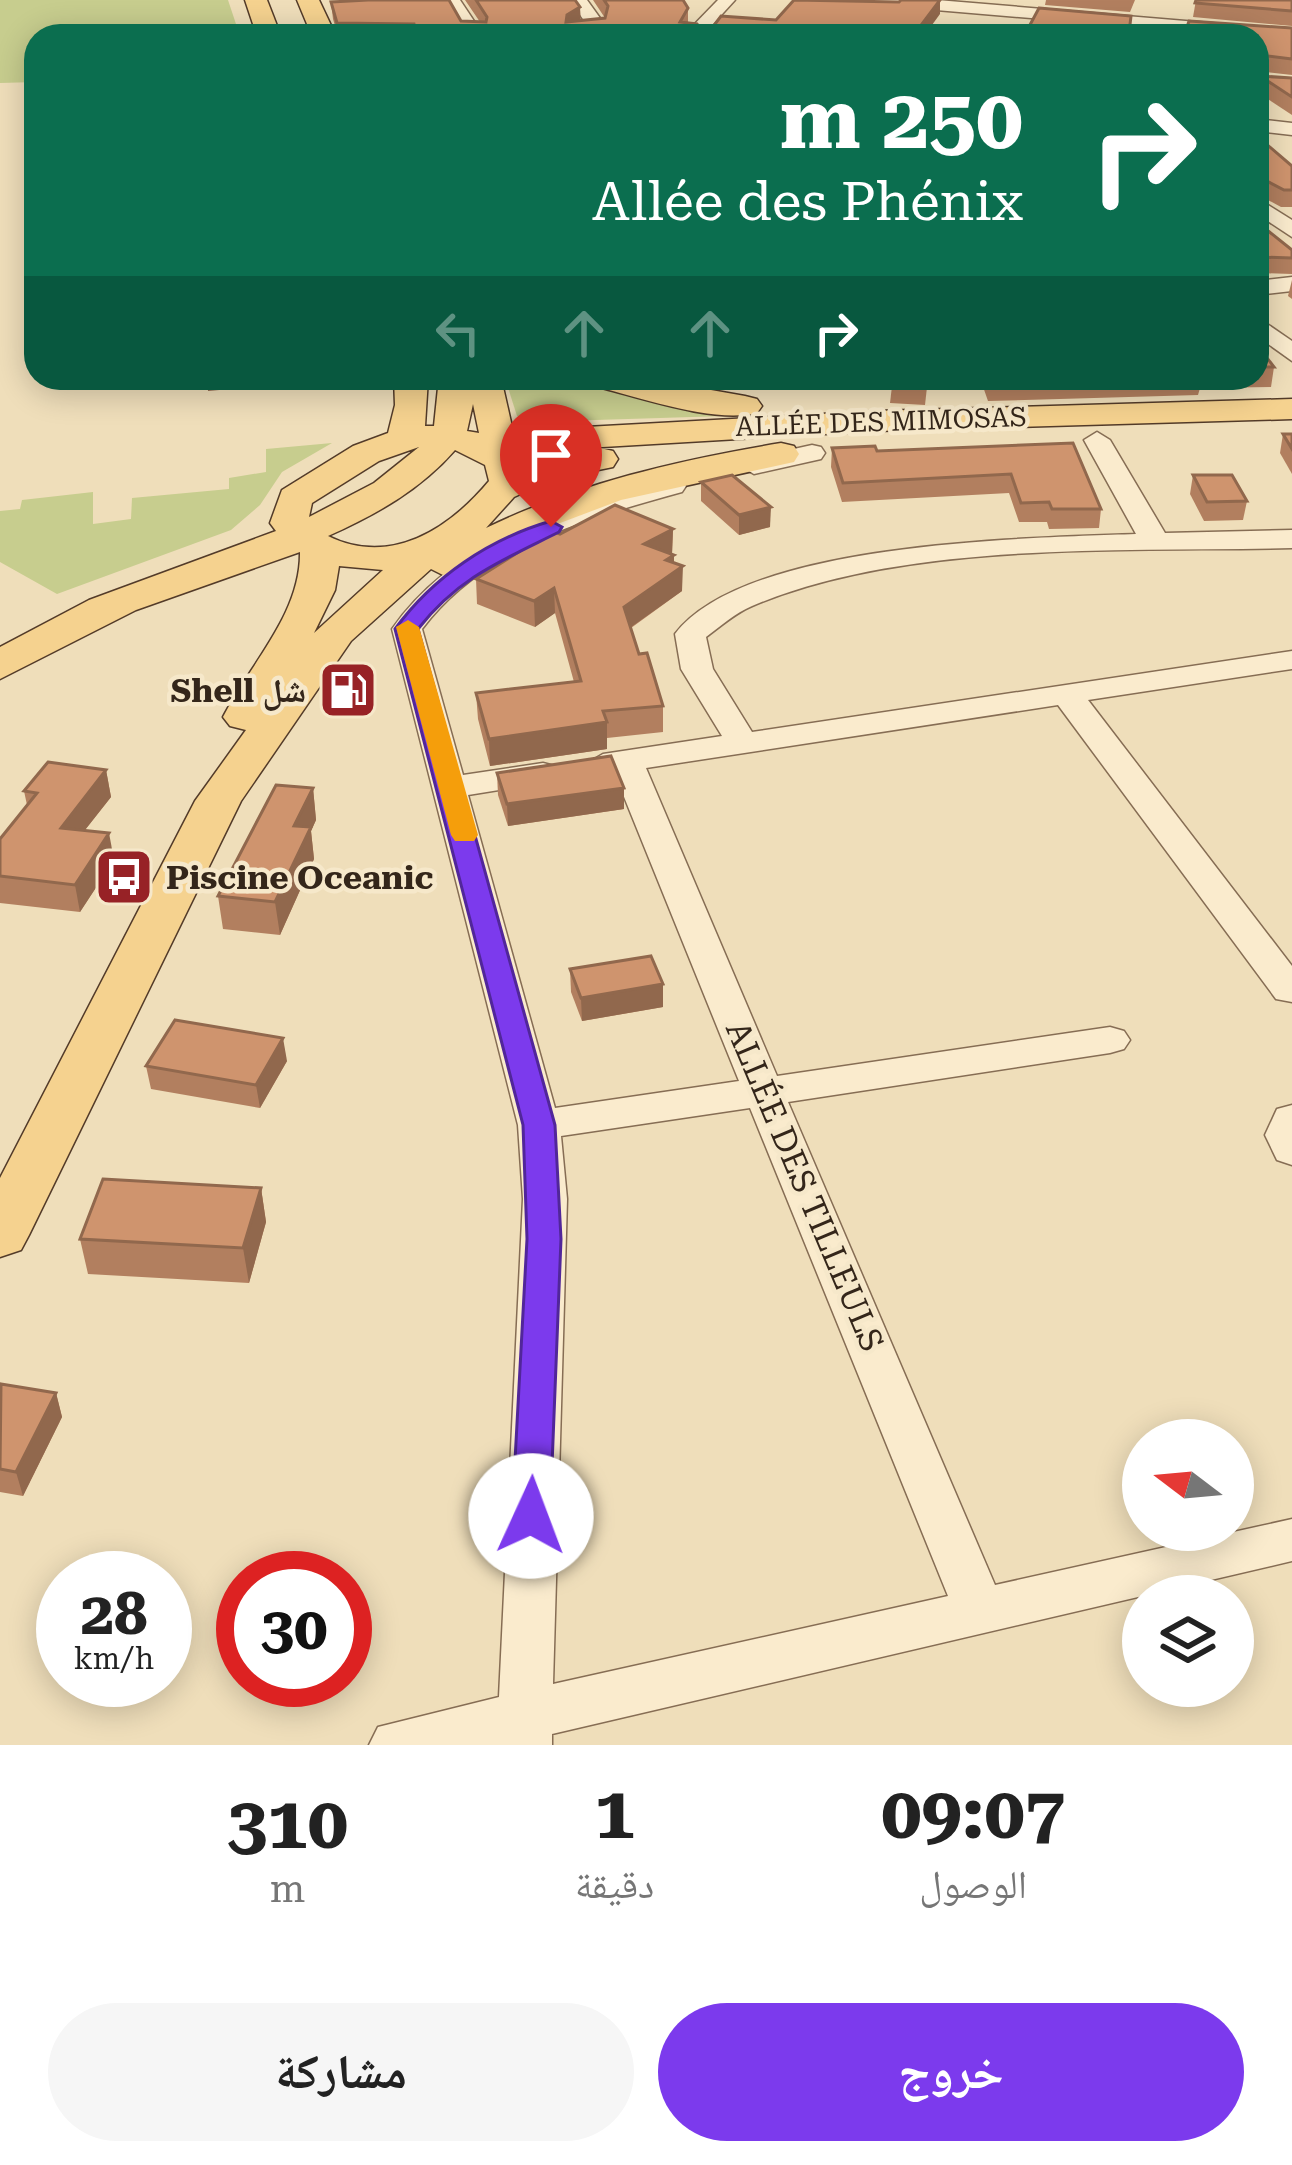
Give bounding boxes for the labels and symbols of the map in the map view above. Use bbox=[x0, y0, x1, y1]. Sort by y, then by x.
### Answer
street label: ALLÉE DES MIMOSAS bbox=[735, 401, 1027, 443]
pin bbox=[500, 404, 602, 527]
fuel station icon: Shell شل bbox=[317, 659, 379, 721]
place label: Shell شل bbox=[171, 671, 306, 711]
bus stop icon: Piscine Oceanic bbox=[93, 846, 155, 908]
place label: Piscine Oceanic bbox=[166, 858, 433, 897]
street label: ALLÉE DES TILLEULS bbox=[718, 1015, 892, 1357]
north arrow bbox=[1122, 1419, 1254, 1551]
position arrow bbox=[468, 1453, 594, 1579]
speed limit sign: 30 bbox=[216, 1551, 372, 1707]

